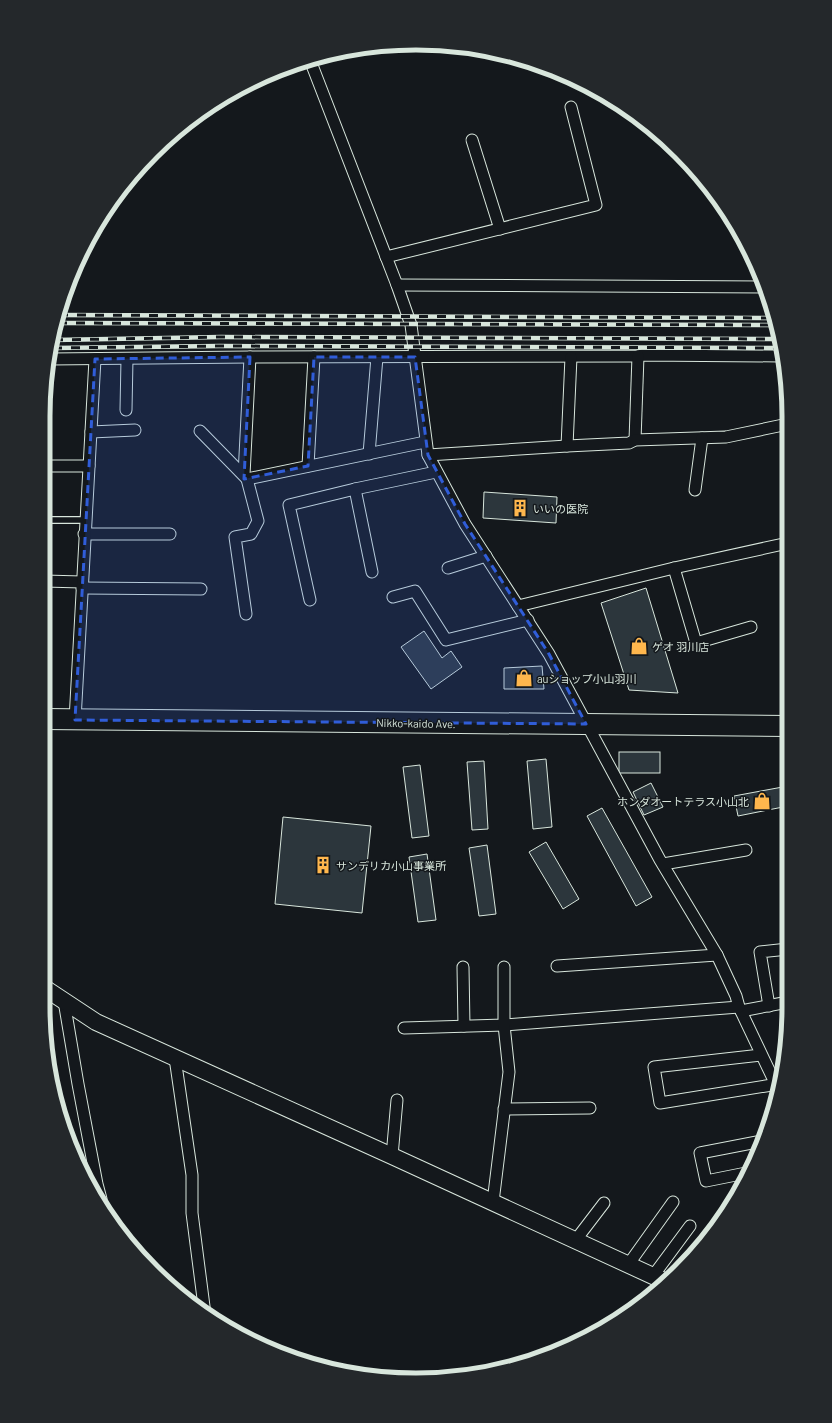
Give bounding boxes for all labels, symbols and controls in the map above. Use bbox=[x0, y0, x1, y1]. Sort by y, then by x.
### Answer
building icon: いいの医院 bbox=[510, 498, 530, 518]
place label: いいの医院 bbox=[533, 502, 588, 515]
shop icon: ゲオ 羽川店 bbox=[629, 636, 649, 656]
place label: ゲオ 羽川店 bbox=[652, 640, 709, 653]
shop icon: auショップ小山羽川 bbox=[514, 668, 534, 688]
place label: auショップ小山羽川 bbox=[537, 672, 637, 685]
street label: Nikko-kaido Ave. bbox=[376, 716, 456, 730]
shop icon: ホンダオートテラス小山北 bbox=[752, 791, 772, 811]
place label: ホンダオートテラス小山北 bbox=[617, 795, 749, 808]
building icon: サンデリカ小山事業所 bbox=[313, 855, 333, 875]
place label: サンデリカ小山事業所 bbox=[336, 859, 447, 872]

